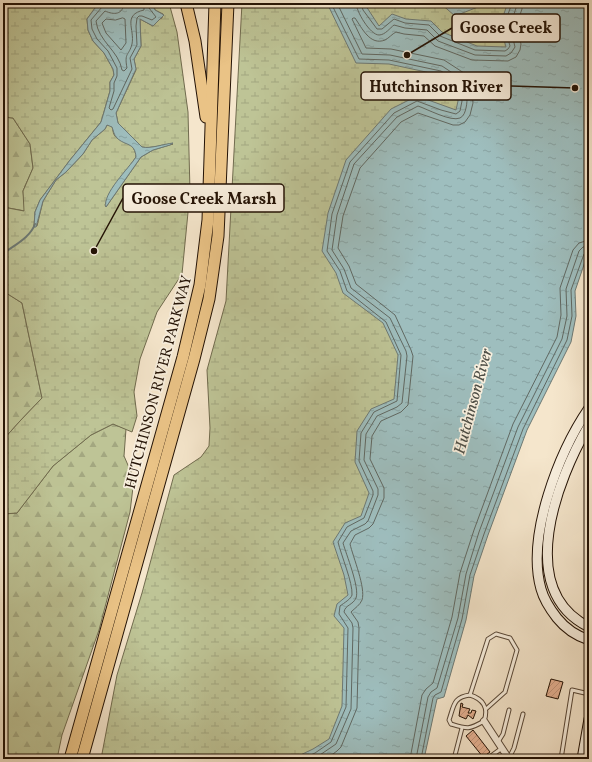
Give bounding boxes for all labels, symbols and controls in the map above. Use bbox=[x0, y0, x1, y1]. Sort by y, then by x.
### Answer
callout: Goose Creek bbox=[452, 14, 560, 42]
text: Goose Creek bbox=[460, 18, 553, 40]
callout: Hutchinson River bbox=[361, 72, 511, 100]
text: Hutchinson River bbox=[369, 77, 503, 99]
callout: Goose Creek Marsh bbox=[123, 184, 284, 212]
text: Goose Creek Marsh bbox=[131, 189, 277, 211]
street label: HUTCHINSON RIVER PARKWAY bbox=[121, 273, 198, 492]
water label: Hutchinson River bbox=[449, 345, 499, 457]

